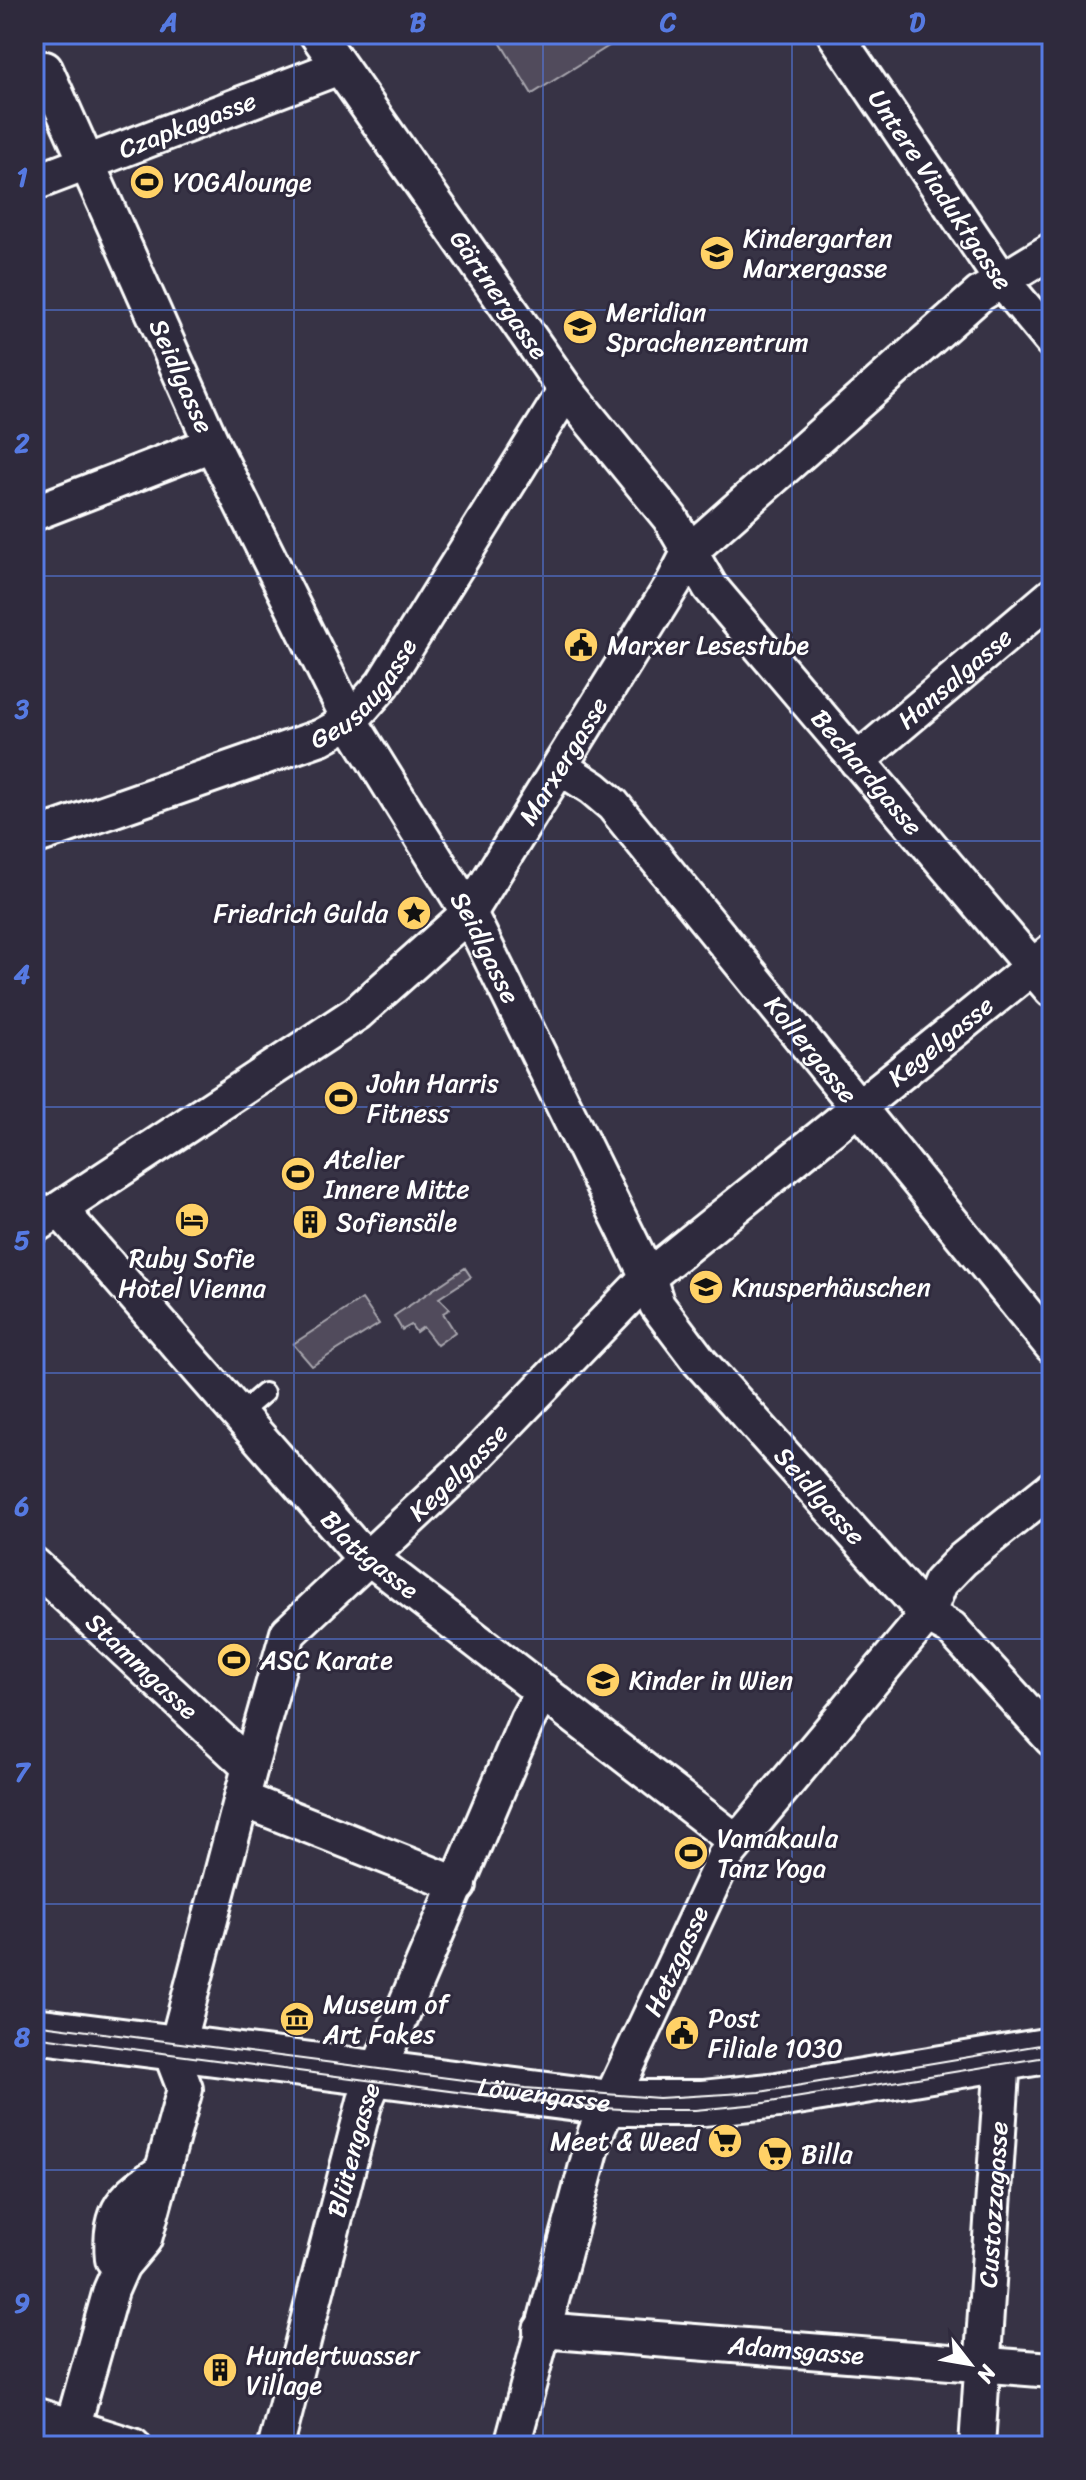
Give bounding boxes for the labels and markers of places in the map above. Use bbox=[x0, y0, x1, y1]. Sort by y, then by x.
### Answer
place label: YOGAlounge bbox=[173, 159, 312, 205]
sports icon: YOGAlounge bbox=[128, 163, 166, 201]
place label: Kindergarten Marxergasse bbox=[743, 215, 892, 291]
school or university icon: Kindergarten Marxergasse bbox=[698, 234, 736, 272]
place label: Meridian Sprachenzentrum bbox=[606, 289, 809, 365]
school or university icon: Meridian Sprachenzentrum bbox=[561, 308, 599, 346]
place label: Marxer Lesestube bbox=[607, 622, 810, 668]
public building icon: Marxer Lesestube bbox=[562, 626, 600, 664]
place label: Friedrich Gulda bbox=[213, 890, 389, 936]
place icon: Friedrich Gulda bbox=[395, 894, 433, 932]
place label: John Harris Fitness bbox=[366, 1060, 499, 1136]
sports icon: John Harris Fitness bbox=[322, 1079, 360, 1117]
place label: Atelier Innere Mitte bbox=[323, 1136, 470, 1212]
sports icon: Atelier Innere Mitte bbox=[279, 1155, 317, 1193]
place label: Sofiensäle bbox=[336, 1199, 458, 1245]
hotel icon: Ruby Sofie Hotel Vienna bbox=[173, 1201, 211, 1239]
building icon: Sofiensäle bbox=[291, 1203, 329, 1241]
place label: Ruby Sofie Hotel Vienna bbox=[118, 1235, 267, 1311]
place label: Knusperhäuschen bbox=[732, 1264, 931, 1310]
school or university icon: Knusperhäuschen bbox=[687, 1268, 725, 1306]
place label: ASC Karate bbox=[259, 1637, 393, 1683]
sports icon: ASC Karate bbox=[215, 1641, 253, 1679]
place label: Kinder in Wien bbox=[629, 1657, 793, 1703]
school or university icon: Kinder in Wien bbox=[584, 1661, 622, 1699]
place label: Vamakaula Tanz Yoga bbox=[717, 1815, 839, 1891]
sports icon: Vamakaula Tanz Yoga bbox=[672, 1834, 710, 1872]
place label: Museum of Art Fakes bbox=[322, 1981, 451, 2057]
place label: Post Filiale 1030 bbox=[708, 1995, 843, 2071]
museum icon: Museum of Art Fakes bbox=[278, 2000, 316, 2038]
public building icon: Post Filiale 1030 bbox=[663, 2014, 701, 2052]
place label: Meet & Weed bbox=[550, 2118, 701, 2164]
supermarket icon: Meet & Weed bbox=[706, 2122, 744, 2160]
place label: Billa bbox=[801, 2131, 853, 2177]
supermarket icon: Billa bbox=[756, 2135, 794, 2173]
place label: Hundertwasser Village bbox=[246, 2332, 420, 2408]
building icon: Hundertwasser Village bbox=[201, 2351, 239, 2389]

